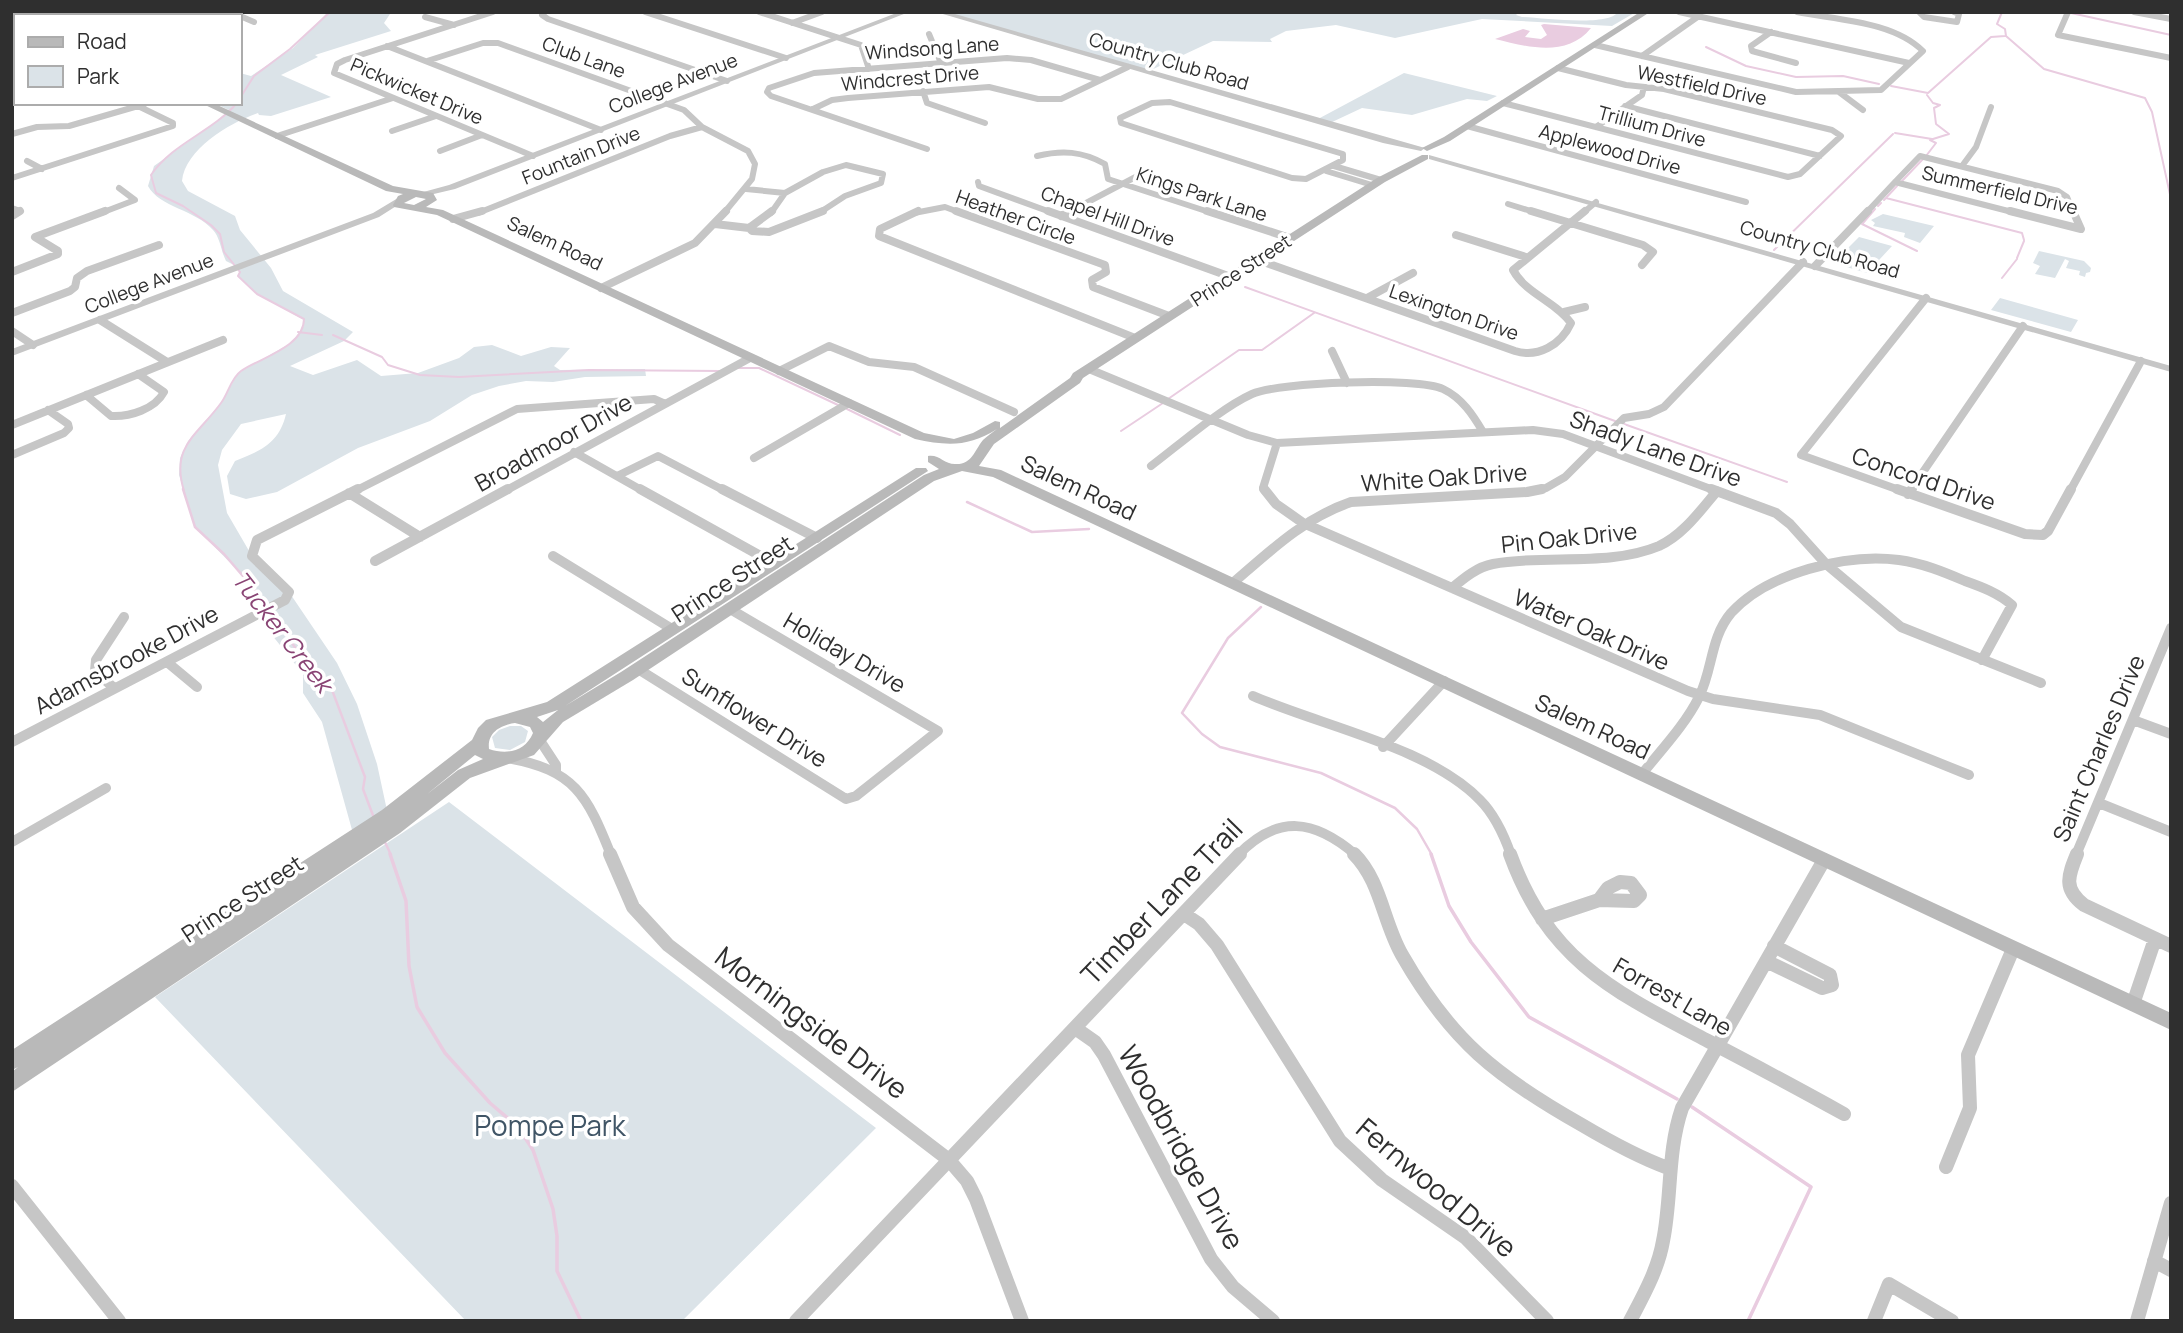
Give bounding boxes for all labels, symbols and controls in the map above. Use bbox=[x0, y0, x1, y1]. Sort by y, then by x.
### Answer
legend bbox=[14, 14, 242, 105]
street label: Country Club Road bbox=[1086, 26, 1252, 96]
text: Road bbox=[77, 27, 127, 55]
street label: Club Lane bbox=[539, 30, 629, 84]
street label: Windsong Lane bbox=[864, 30, 1000, 66]
street label: College Avenue bbox=[605, 46, 741, 120]
street label: Pickwicket Drive bbox=[347, 51, 487, 131]
street label: Windcrest Drive bbox=[840, 59, 980, 97]
street label: Westfield Drive bbox=[1635, 59, 1769, 111]
text: Park bbox=[77, 62, 119, 90]
street label: Trillium Drive bbox=[1595, 99, 1709, 153]
street label: Applewood Drive bbox=[1536, 118, 1684, 180]
street label: Fountain Drive bbox=[518, 119, 644, 191]
street label: Summerfield Drive bbox=[1919, 159, 2081, 221]
street label: Kings Park Lane bbox=[1133, 161, 1271, 227]
street label: Chapel Hill Drive bbox=[1038, 180, 1178, 252]
street label: Heather Circle bbox=[953, 183, 1079, 251]
street label: Salem Road bbox=[503, 210, 607, 276]
street label: Country Club Road bbox=[1737, 214, 1903, 284]
street label: Prince Street bbox=[1186, 228, 1296, 312]
street label: College Avenue bbox=[81, 246, 217, 320]
street label: Lexington Drive bbox=[1386, 278, 1522, 346]
street label: Broadmoor Drive bbox=[469, 385, 637, 499]
street label: Shady Lane Drive bbox=[1566, 402, 1746, 494]
street label: Concord Drive bbox=[1848, 439, 2000, 517]
street label: Salem Road bbox=[1016, 446, 1142, 528]
street label: White Oak Drive bbox=[1360, 455, 1528, 499]
street label: Pin Oak Drive bbox=[1499, 514, 1639, 560]
street label: Prince Street bbox=[665, 527, 799, 629]
water label: Tucker Creek bbox=[225, 564, 343, 701]
street label: Water Oak Drive bbox=[1509, 580, 1675, 678]
street label: Adamsbrooke Drive bbox=[28, 597, 224, 721]
street label: Holiday Drive bbox=[778, 604, 912, 700]
street label: Saint Charles Drive bbox=[2044, 650, 2152, 846]
street label: Sunflower Drive bbox=[676, 659, 834, 775]
street label: Salem Road bbox=[1530, 685, 1656, 767]
street label: Timber Lane Trail bbox=[1072, 810, 1250, 992]
street label: Prince Street bbox=[175, 847, 309, 949]
street label: Morningside Drive bbox=[708, 937, 916, 1107]
street label: Forrest Lane bbox=[1608, 949, 1738, 1043]
street label: Woodbridge Drive bbox=[1110, 1038, 1254, 1256]
park label: Pompe Park bbox=[474, 1106, 627, 1144]
street label: Fernwood Drive bbox=[1349, 1109, 1525, 1265]

